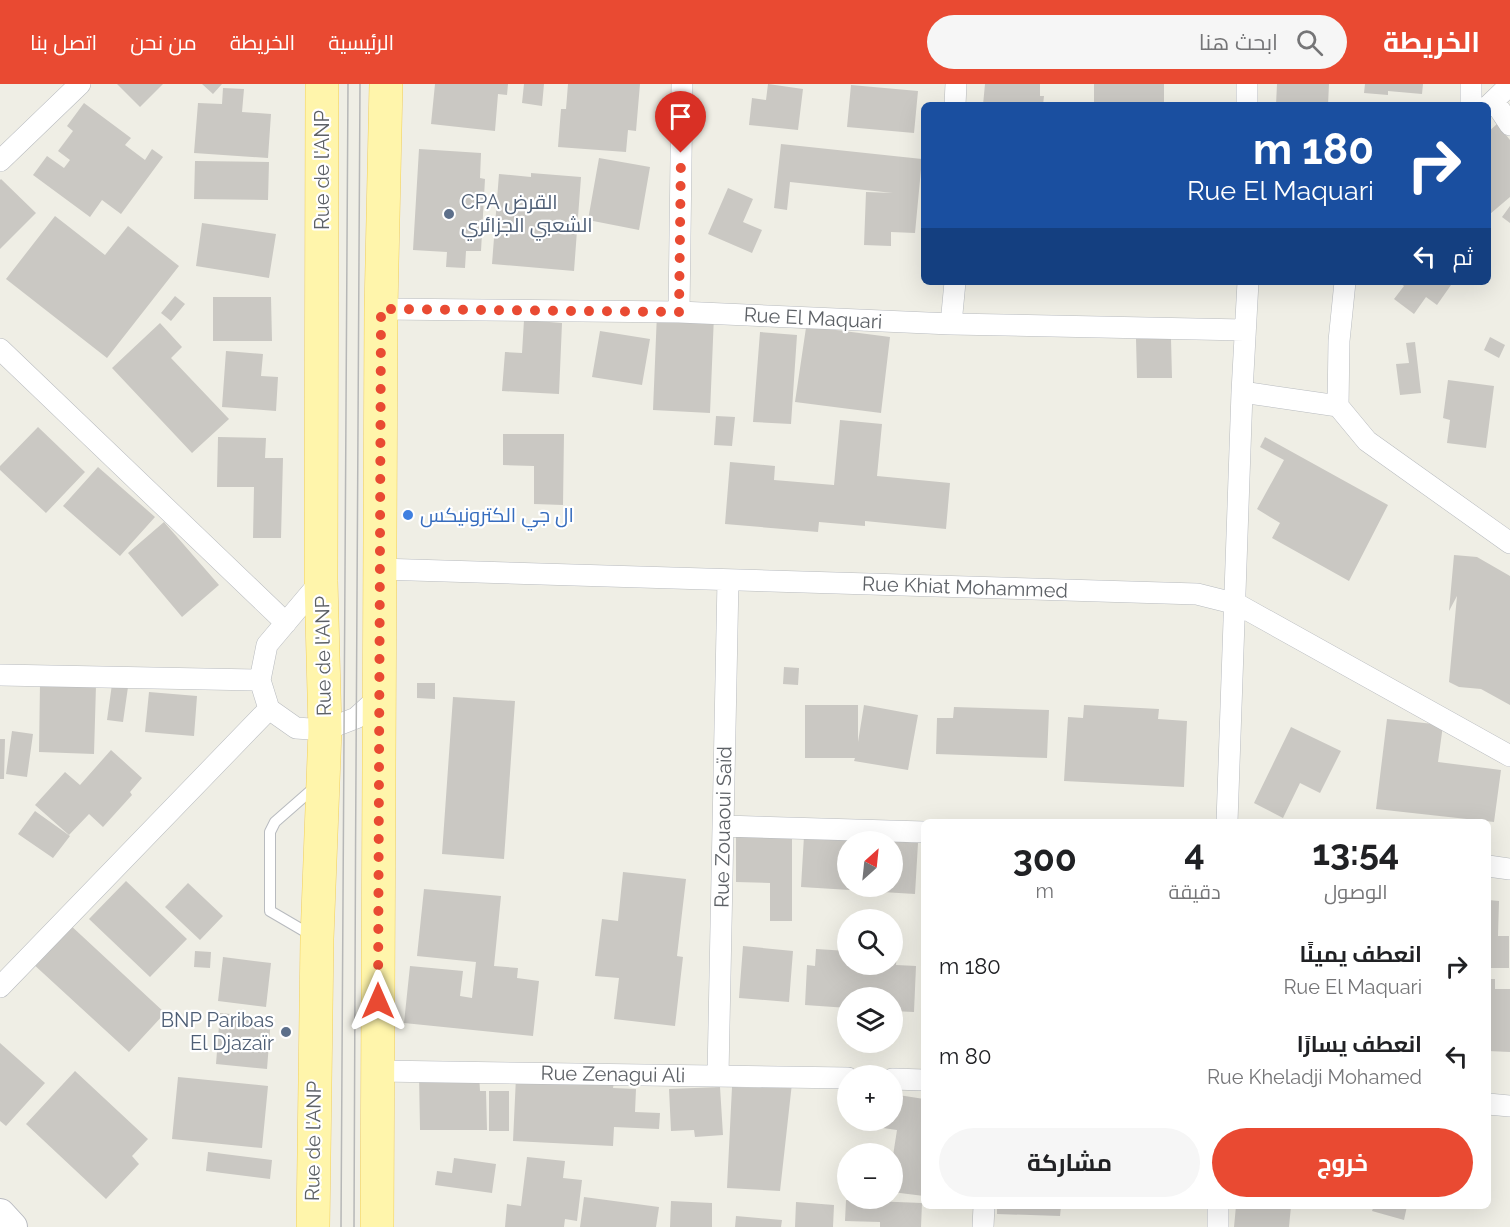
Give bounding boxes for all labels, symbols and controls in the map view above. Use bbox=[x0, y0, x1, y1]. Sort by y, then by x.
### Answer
search box bbox=[927, 15, 1347, 69]
icon: search bbox=[1293, 26, 1326, 59]
text: الخريطة bbox=[1383, 26, 1480, 59]
text: ابحث هنا bbox=[1199, 29, 1278, 55]
text: اتصل بنا bbox=[30, 30, 97, 55]
text: من نحن bbox=[130, 30, 197, 55]
text: الخريطة bbox=[230, 30, 295, 55]
text: الرئيسية bbox=[328, 30, 394, 55]
pin bbox=[655, 91, 706, 153]
icon: arrive bbox=[664, 100, 697, 133]
street label: Rue de l'ANP bbox=[310, 110, 334, 230]
text: 180 m bbox=[1253, 125, 1374, 174]
icon: right bbox=[1395, 126, 1473, 204]
text: Rue El Maquari bbox=[1187, 175, 1374, 206]
place label: CPA القرض الشعبي الجزائري bbox=[461, 190, 593, 241]
marker: CPA القرض الشعبي الجزائري bbox=[442, 207, 456, 221]
icon: left bbox=[1408, 240, 1441, 273]
text: ثم bbox=[1453, 244, 1473, 270]
street label: Rue El Maquari bbox=[743, 302, 883, 334]
place label: ال جي الكترونيكس bbox=[420, 503, 574, 531]
marker: ال جي الكترونيكس bbox=[401, 508, 415, 522]
street label: Rue Khiat Mohammed bbox=[862, 571, 1068, 603]
street label: Rue de l'ANP bbox=[310, 596, 336, 716]
street label: Rue Zouaoui Saïd bbox=[710, 746, 736, 908]
north arrow bbox=[837, 831, 903, 897]
map controls bbox=[837, 831, 903, 1209]
text: 4 bbox=[1184, 831, 1205, 873]
text: 13:54 bbox=[1312, 831, 1399, 873]
text: 300 bbox=[1013, 837, 1077, 879]
text: m bbox=[1036, 879, 1054, 903]
text: دقيقة bbox=[1169, 880, 1221, 904]
text: الوصول bbox=[1324, 880, 1388, 904]
button: search bbox=[837, 909, 903, 975]
text: انعطف يمينًا bbox=[1299, 941, 1422, 967]
icon: right bbox=[1440, 950, 1473, 983]
text: 180 m bbox=[939, 953, 1001, 979]
position arrow bbox=[346, 969, 410, 1033]
text: Rue El Maquari bbox=[1283, 975, 1422, 999]
button: layers bbox=[837, 987, 903, 1053]
place label: BNP Paribas El Djazaïr bbox=[161, 1008, 274, 1055]
marker: BNP Paribas El Djazaïr bbox=[279, 1025, 293, 1039]
text: انعطف يسارًا bbox=[1297, 1031, 1422, 1057]
icon: left bbox=[1440, 1040, 1473, 1073]
text: 80 m bbox=[939, 1043, 991, 1069]
street label: Rue Zenagui Ali bbox=[541, 1061, 685, 1087]
button: + bbox=[837, 1065, 903, 1131]
text: Rue Kheladji Mohamed bbox=[1207, 1065, 1422, 1089]
street label: Rue de l'ANP bbox=[300, 1081, 326, 1201]
button: مشاركة bbox=[939, 1128, 1200, 1197]
button: خروج bbox=[1212, 1128, 1473, 1197]
button: − bbox=[837, 1143, 903, 1209]

